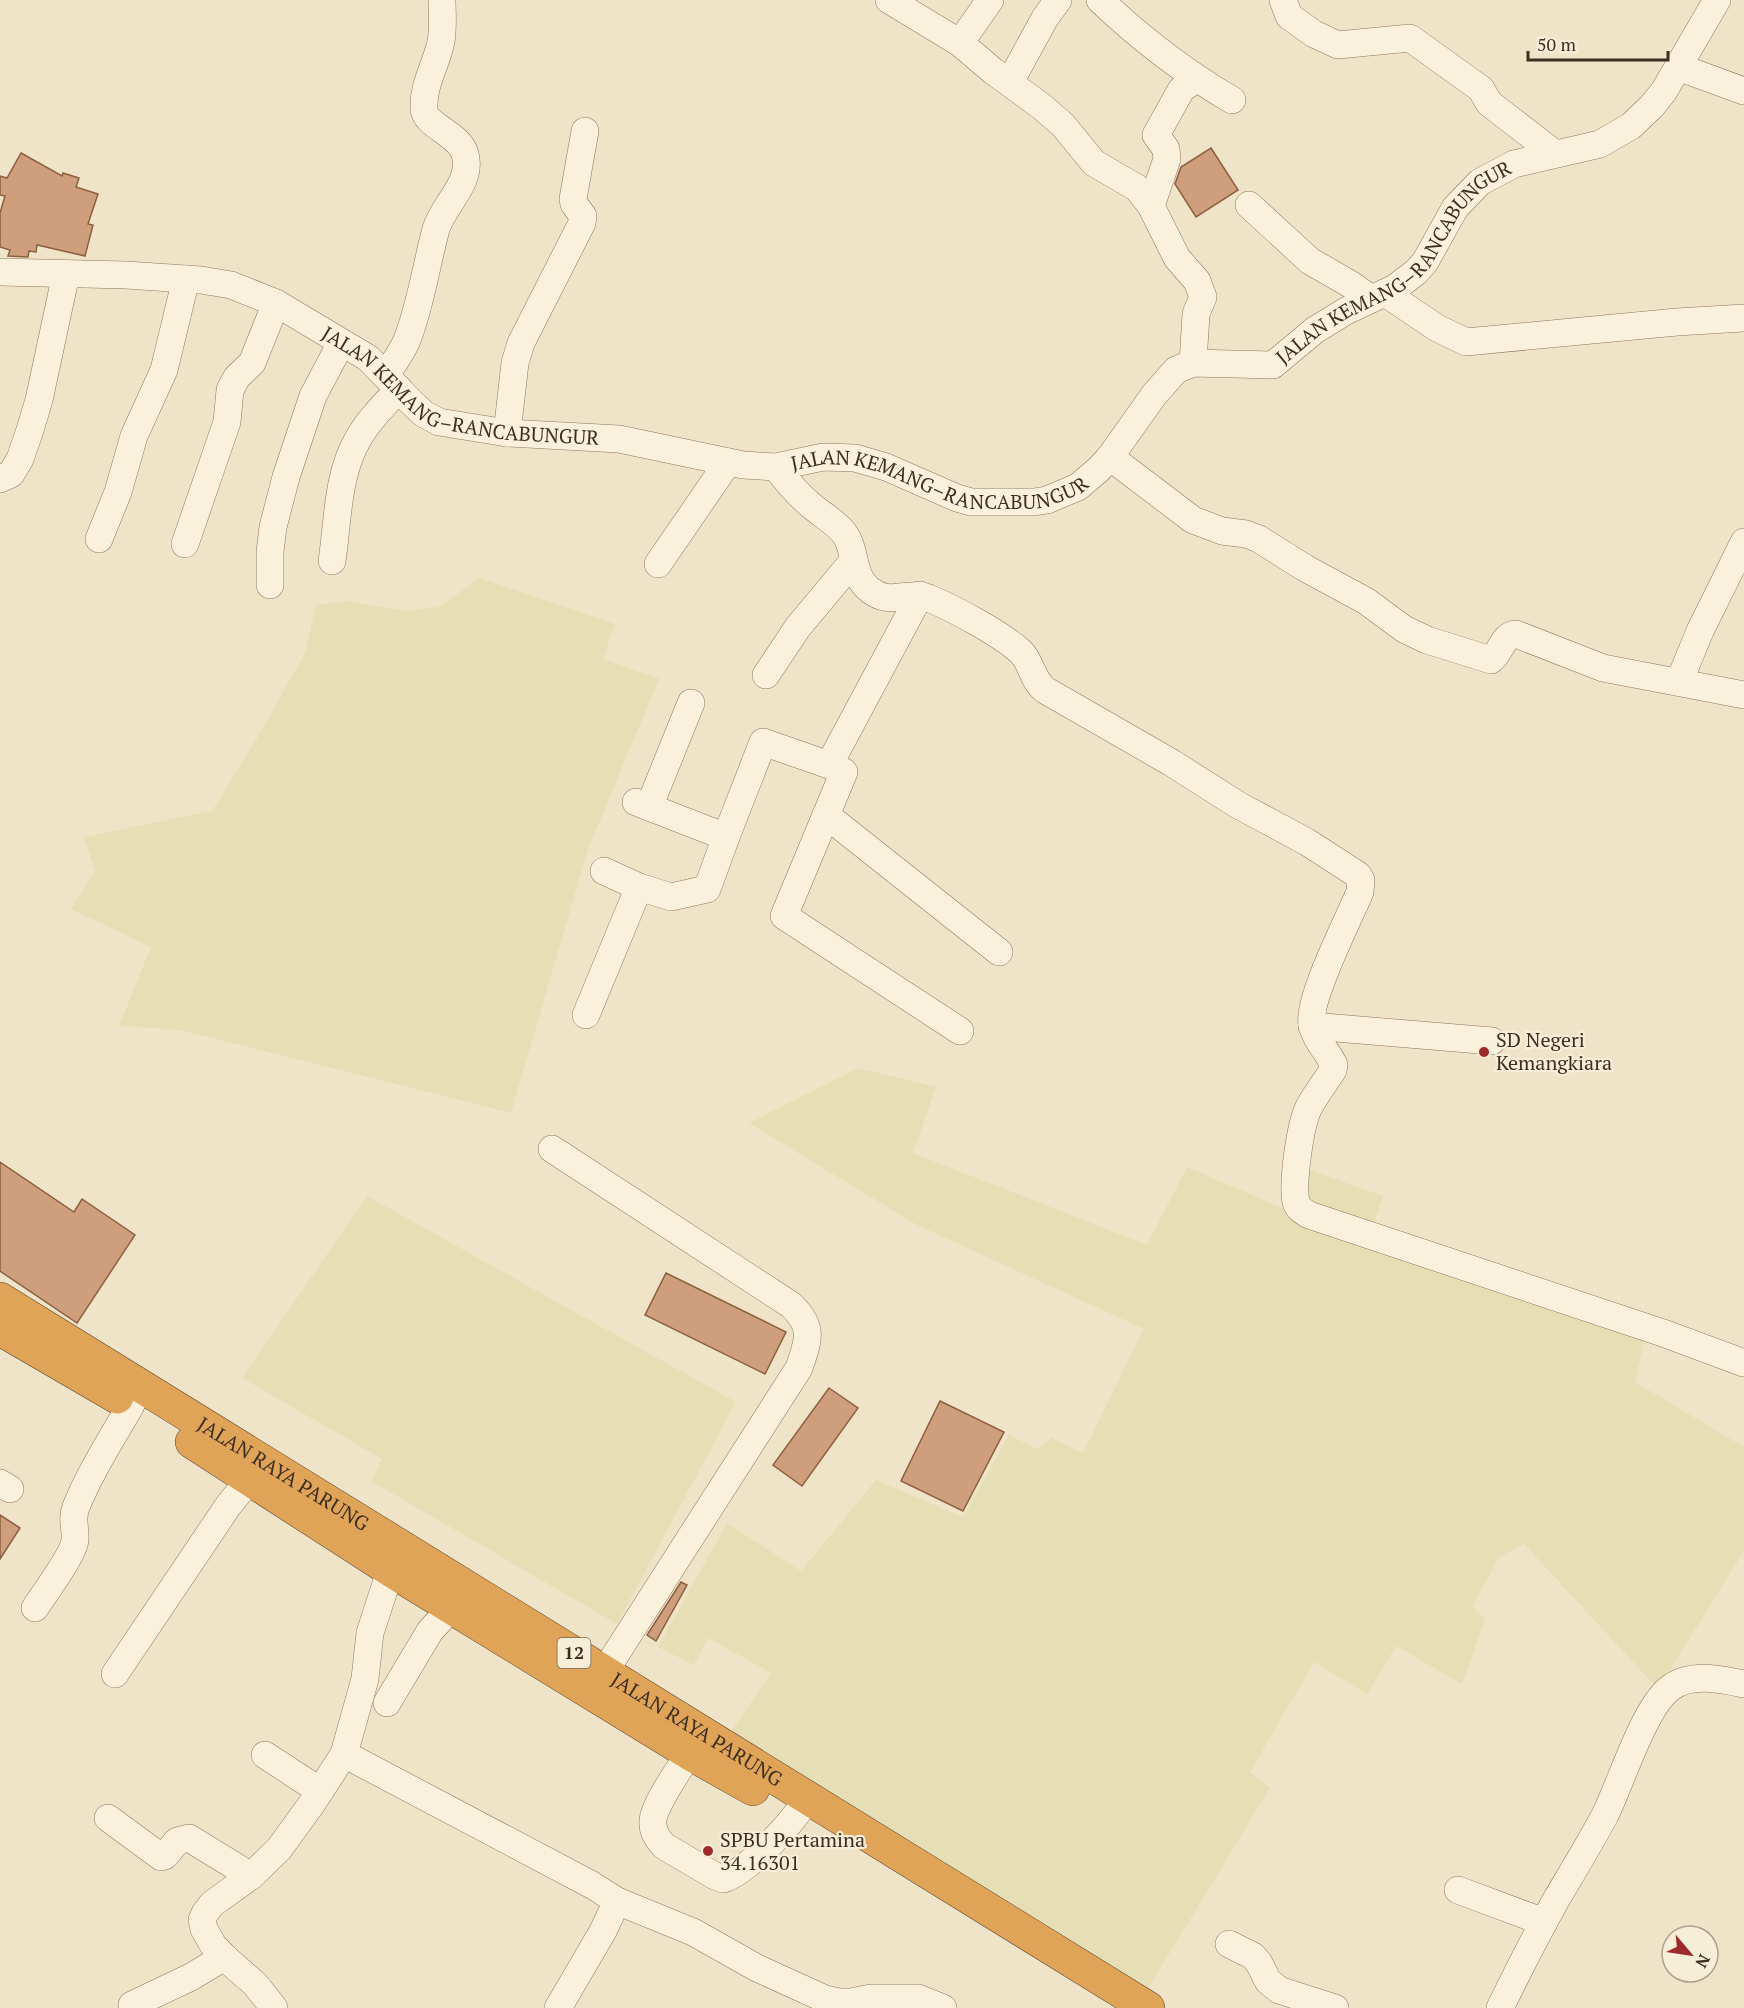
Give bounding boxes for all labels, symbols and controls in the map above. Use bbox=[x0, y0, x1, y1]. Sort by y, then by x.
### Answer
scale bar bbox=[1528, 24, 1668, 62]
text: 50 m bbox=[1537, 32, 1577, 56]
street label: JALAN KEMANG–RANCABUNGUR bbox=[1270, 154, 1516, 370]
street label: JALAN KEMANG–RANCABUNGUR bbox=[317, 319, 600, 451]
street label: JALAN KEMANG–RANCABUNGUR bbox=[788, 443, 1094, 515]
place label: SD Negeri Kemangkiara bbox=[1496, 1026, 1612, 1076]
marker: SD Negeri Kemangkiara bbox=[1477, 1045, 1491, 1059]
street label: JALAN RAYA PARUNG bbox=[193, 1410, 375, 1537]
road number: 12 bbox=[558, 1638, 590, 1668]
street label: JALAN RAYA PARUNG bbox=[606, 1666, 788, 1792]
place label: SPBU Pertamina 34.16301 bbox=[720, 1826, 865, 1876]
marker: SPBU Pertamina 34.16301 bbox=[701, 1844, 715, 1858]
north arrow bbox=[1660, 1924, 1720, 1984]
text: N bbox=[1691, 1951, 1716, 1972]

